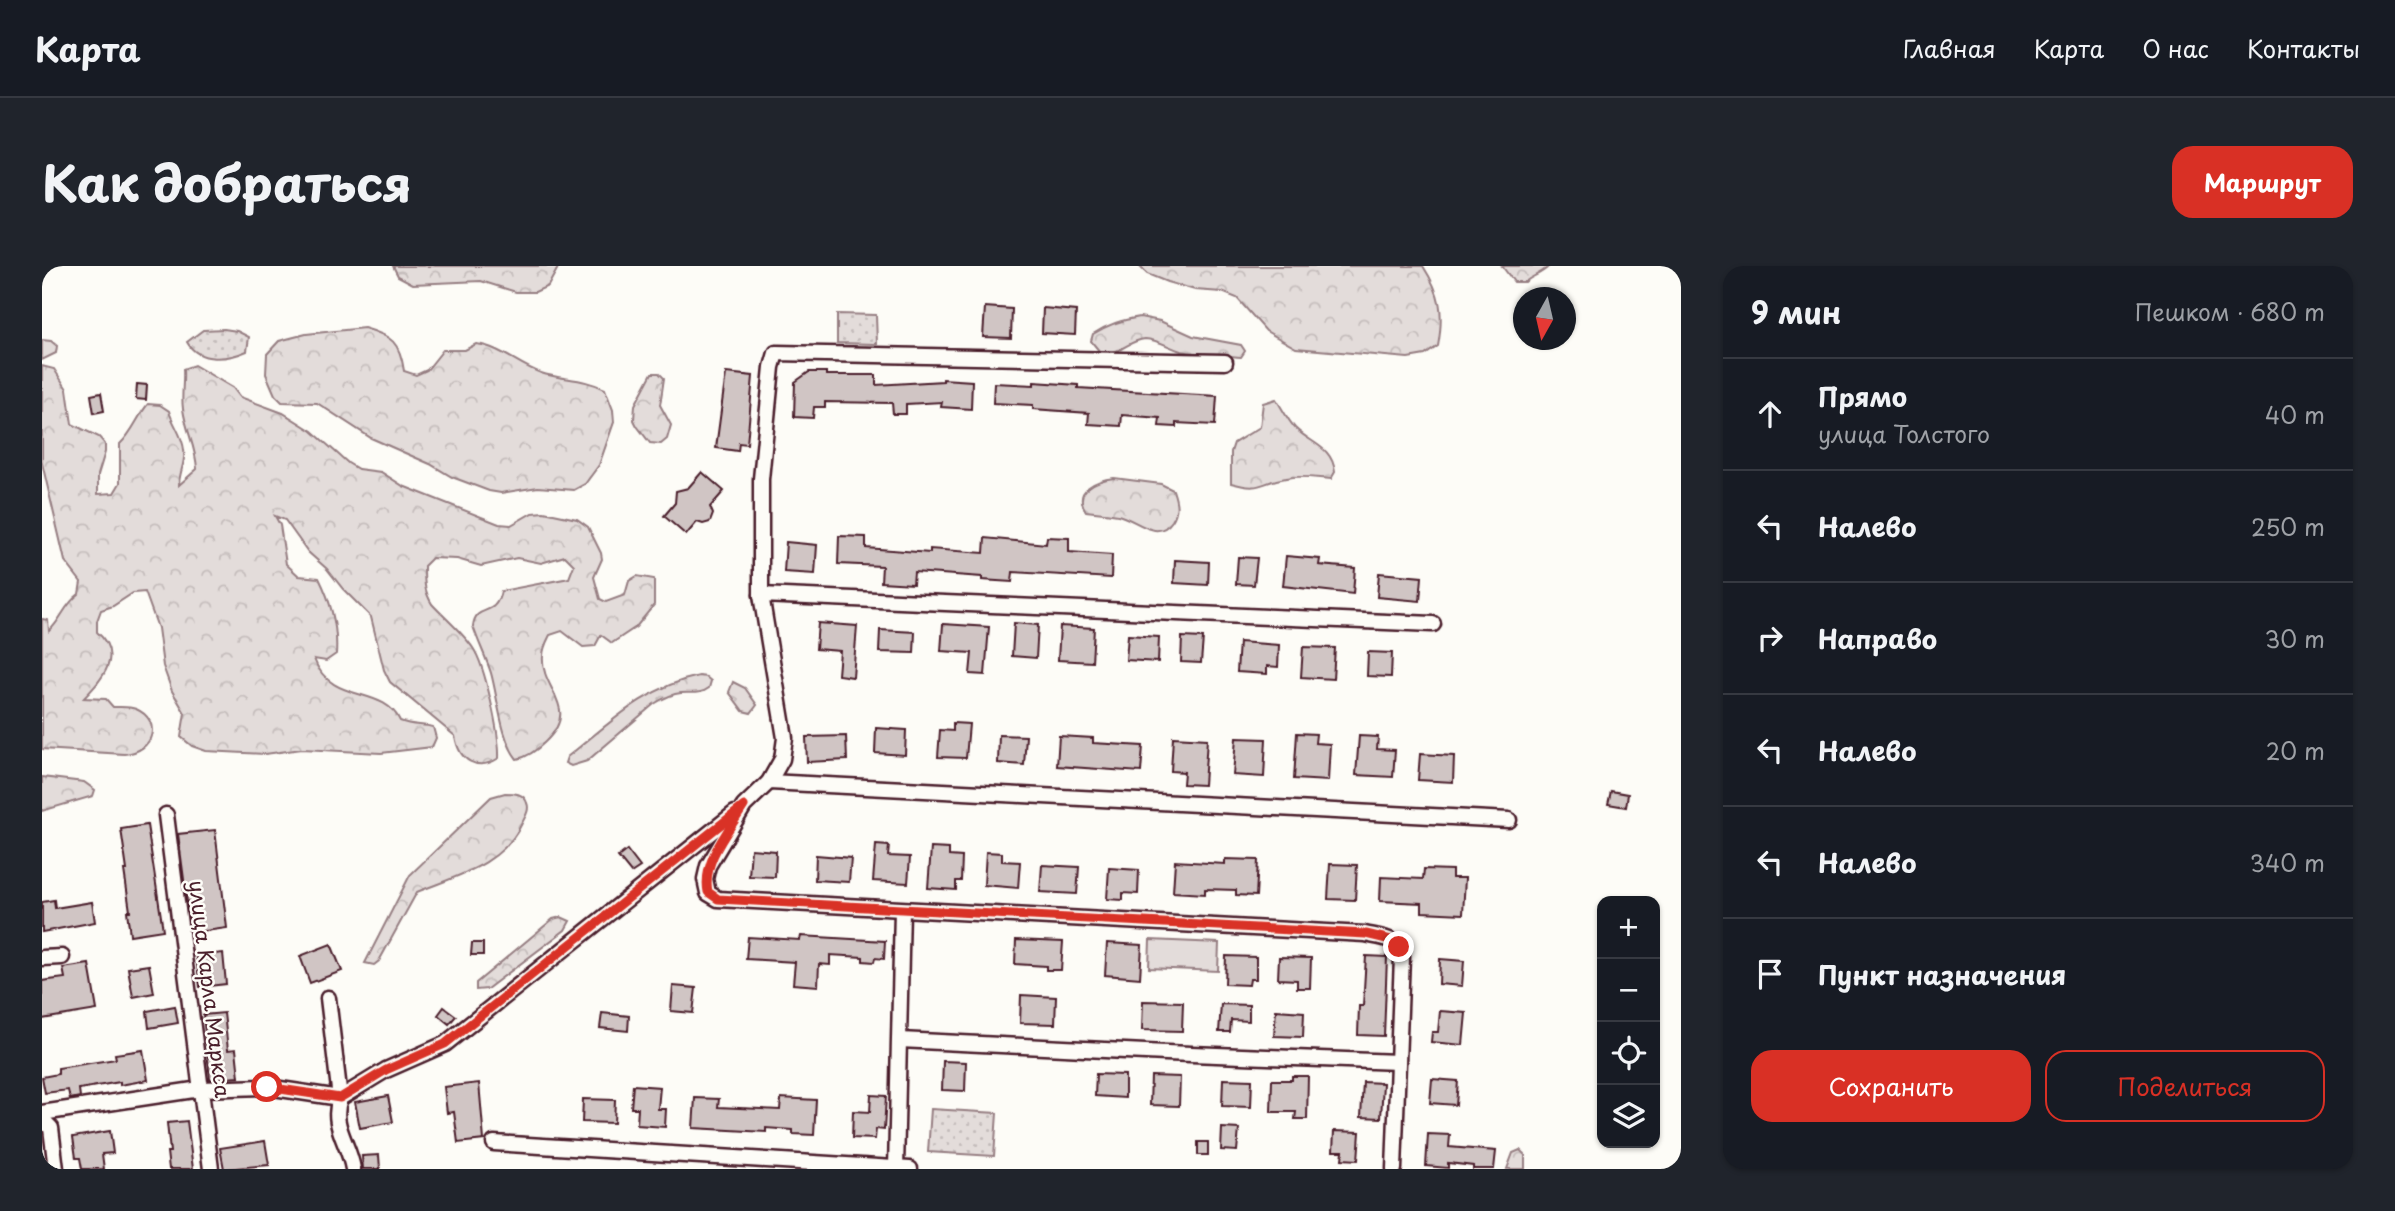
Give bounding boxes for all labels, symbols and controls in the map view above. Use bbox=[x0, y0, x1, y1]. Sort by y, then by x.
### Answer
text: Карта bbox=[35, 23, 141, 73]
text: Главная bbox=[1903, 30, 1996, 66]
text: Карта bbox=[2034, 30, 2104, 66]
text: О нас bbox=[2142, 30, 2209, 66]
text: Контакты bbox=[2247, 30, 2360, 66]
text: Как добраться bbox=[42, 145, 412, 219]
button: Маршрут bbox=[2172, 146, 2353, 218]
north arrow bbox=[1513, 287, 1576, 350]
text: 9 мин bbox=[1751, 289, 1841, 334]
text: Пешком · 680 m bbox=[2135, 294, 2325, 329]
text: Прямо bbox=[1818, 377, 1907, 416]
icon: ahead bbox=[1751, 395, 1789, 433]
text: 40 m bbox=[2265, 397, 2325, 432]
text: улица Толстого bbox=[1818, 416, 1990, 451]
icon: left bbox=[1751, 507, 1789, 545]
text: Налево bbox=[1818, 507, 1916, 546]
text: 250 m bbox=[2251, 509, 2325, 544]
icon: right bbox=[1751, 619, 1789, 657]
text: Направо bbox=[1818, 619, 1937, 658]
text: 30 m bbox=[2264, 621, 2325, 656]
icon: left bbox=[1751, 731, 1789, 769]
text: Налево bbox=[1818, 731, 1916, 770]
text: 20 m bbox=[2266, 733, 2325, 768]
icon: left bbox=[1751, 843, 1789, 881]
text: Налево bbox=[1818, 843, 1916, 882]
text: 340 m bbox=[2250, 845, 2325, 880]
street label: улица Карла Маркса bbox=[182, 878, 240, 1099]
map controls bbox=[1597, 896, 1660, 1148]
button: + bbox=[1597, 896, 1660, 959]
route end bbox=[1383, 931, 1414, 962]
icon: arrive bbox=[1751, 955, 1789, 993]
text: Пункт назначения bbox=[1818, 955, 2066, 994]
button: − bbox=[1597, 959, 1660, 1022]
button: locate bbox=[1597, 1022, 1660, 1085]
button: Сохранить bbox=[1751, 1050, 2031, 1122]
button: Поделиться bbox=[2045, 1050, 2325, 1122]
route start bbox=[251, 1071, 282, 1102]
button: layers bbox=[1597, 1085, 1660, 1148]

